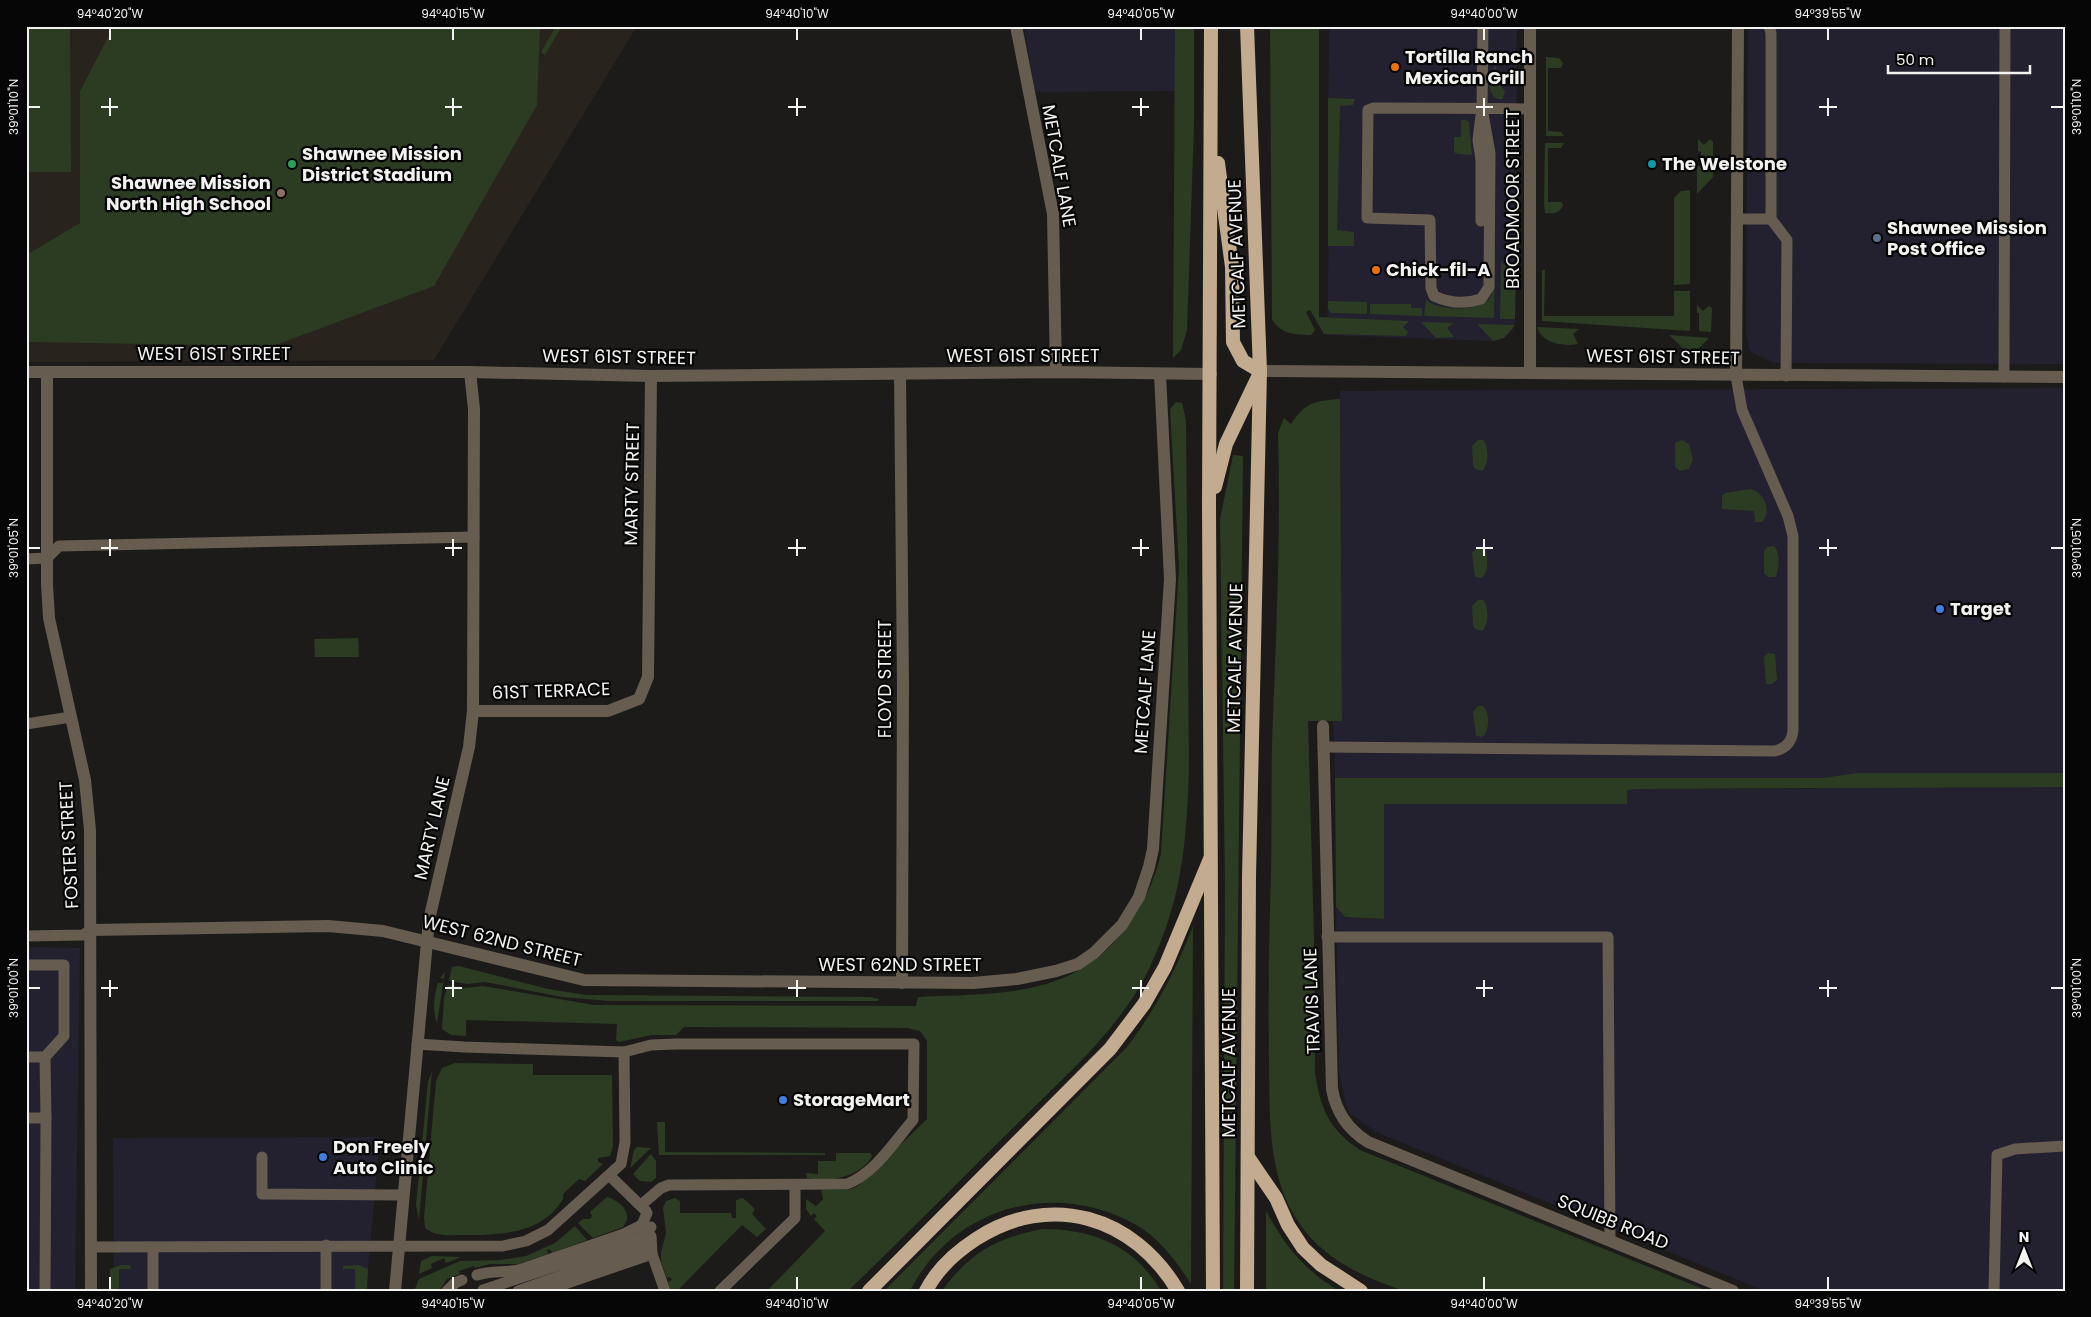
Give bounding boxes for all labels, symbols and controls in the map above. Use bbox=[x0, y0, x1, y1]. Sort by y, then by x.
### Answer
text: 94°40'20"W bbox=[77, 5, 144, 22]
text: 94°40'15"W bbox=[421, 5, 485, 22]
text: 94°40'10"W bbox=[765, 5, 829, 22]
text: 94°40'05"W bbox=[1107, 5, 1175, 22]
text: 94°40'00"W bbox=[1450, 5, 1518, 22]
text: 94°39'55"W bbox=[1795, 5, 1862, 22]
scale bar bbox=[1888, 42, 2031, 74]
place label: Tortilla Ranch Mexican Grill bbox=[1405, 44, 1533, 90]
text: 50 m bbox=[1896, 49, 1934, 70]
marker: Tortilla Ranch Mexican Grill bbox=[1389, 61, 1401, 73]
text: 39°01'10"N bbox=[5, 79, 22, 135]
text: 39°01'10"N bbox=[2068, 79, 2085, 135]
street label: METCALF LANE bbox=[1036, 103, 1083, 229]
street label: BROADMOOR STREET bbox=[1500, 109, 1525, 289]
place label: Shawnee Mission District Stadium bbox=[302, 141, 462, 187]
place label: The Welstone bbox=[1662, 151, 1787, 176]
marker: Shawnee Mission District Stadium bbox=[286, 158, 298, 170]
marker: The Welstone bbox=[1646, 158, 1658, 170]
place label: Shawnee Mission North High School bbox=[106, 170, 271, 216]
street label: METCALF AVENUE bbox=[1221, 179, 1252, 329]
marker: Shawnee Mission North High School bbox=[275, 187, 287, 199]
place label: Shawnee Mission Post Office bbox=[1887, 215, 2047, 261]
marker: Shawnee Mission Post Office bbox=[1871, 232, 1883, 244]
place label: Chick-fil-A bbox=[1386, 257, 1490, 282]
marker: Chick-fil-A bbox=[1370, 264, 1382, 276]
street label: WEST 61ST STREET bbox=[137, 341, 291, 366]
street label: WEST 61ST STREET bbox=[542, 343, 696, 370]
street label: WEST 61ST STREET bbox=[946, 343, 1100, 368]
street label: WEST 61ST STREET bbox=[1586, 343, 1740, 370]
street label: MARTY STREET bbox=[618, 422, 645, 546]
text: 39°01'05"N bbox=[5, 518, 22, 578]
text: 39°01'05"N bbox=[2068, 518, 2085, 578]
street label: METCALF AVENUE bbox=[1221, 583, 1248, 733]
place label: Target bbox=[1950, 596, 2011, 621]
marker: Target bbox=[1934, 603, 1946, 615]
street label: FLOYD STREET bbox=[872, 619, 897, 738]
street label: METCALF LANE bbox=[1128, 629, 1161, 755]
street label: 61ST TERRACE bbox=[491, 676, 611, 705]
street label: MARTY LANE bbox=[407, 774, 456, 882]
street label: FOSTER STREET bbox=[53, 780, 84, 910]
street label: WEST 62ND STREET bbox=[420, 909, 585, 972]
street label: TRAVIS LANE bbox=[1297, 947, 1326, 1055]
street label: WEST 62ND STREET bbox=[818, 952, 982, 977]
text: 39°01'00"N bbox=[5, 958, 22, 1018]
text: 39°01'00"N bbox=[2068, 958, 2085, 1018]
street label: METCALF AVENUE bbox=[1216, 988, 1241, 1138]
place label: StorageMart bbox=[793, 1087, 910, 1112]
marker: StorageMart bbox=[777, 1094, 789, 1106]
place label: Don Freely Auto Clinic bbox=[333, 1134, 434, 1180]
marker: Don Freely Auto Clinic bbox=[317, 1151, 329, 1163]
street label: SQUIBB ROAD bbox=[1554, 1188, 1673, 1255]
north arrow bbox=[1998, 1224, 2048, 1274]
text: N bbox=[2019, 1227, 2029, 1247]
text: 94°40'20"W bbox=[77, 1295, 144, 1312]
text: 94°40'15"W bbox=[421, 1295, 485, 1312]
text: 94°40'10"W bbox=[765, 1295, 829, 1312]
text: 94°40'05"W bbox=[1107, 1295, 1175, 1312]
text: 94°40'00"W bbox=[1450, 1295, 1518, 1312]
text: 94°39'55"W bbox=[1795, 1295, 1862, 1312]

